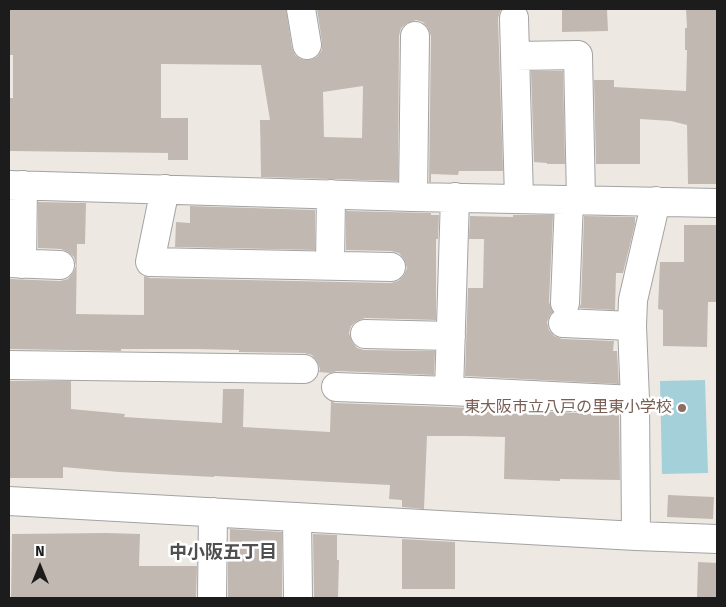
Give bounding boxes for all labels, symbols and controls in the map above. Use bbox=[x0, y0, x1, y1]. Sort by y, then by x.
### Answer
place label: 東大阪市立八戸の里東小学校 bbox=[464, 398, 672, 418]
marker: 東大阪市立八戸の里東小学校 bbox=[676, 402, 688, 414]
north arrow bbox=[15, 542, 65, 592]
district label: 中小阪五丁目 bbox=[169, 542, 277, 564]
text: N bbox=[35, 543, 45, 560]

